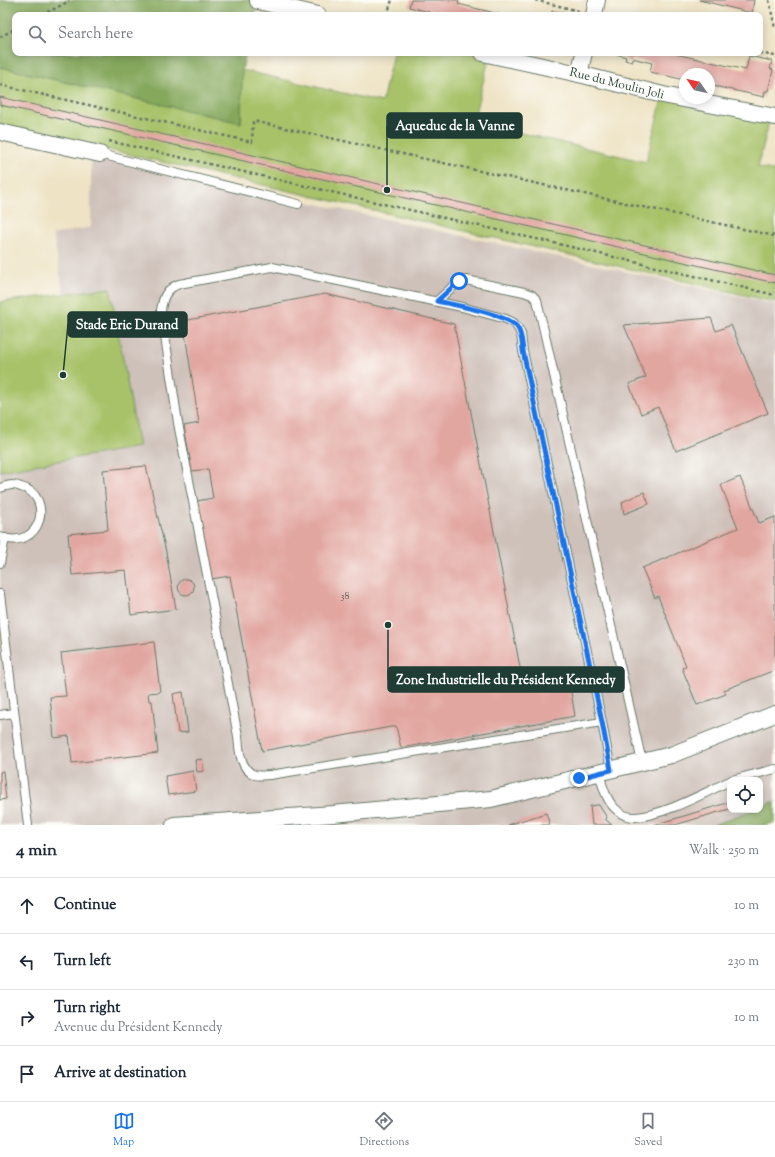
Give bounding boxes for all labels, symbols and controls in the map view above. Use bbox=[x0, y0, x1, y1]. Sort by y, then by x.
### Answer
search box bbox=[12, 12, 763, 56]
icon: search bbox=[26, 23, 48, 45]
text: Search here bbox=[58, 24, 133, 45]
street label: Rue du Moulin Joli bbox=[568, 64, 667, 105]
north arrow bbox=[679, 68, 715, 104]
callout: Aqueduc de la Vanne bbox=[387, 113, 522, 138]
text: Aqueduc de la Vanne bbox=[395, 118, 515, 136]
route start bbox=[450, 272, 468, 290]
callout: Stade Eric Durand bbox=[68, 312, 187, 337]
text: Stade Eric Durand bbox=[76, 317, 179, 335]
house number: 38 bbox=[340, 589, 350, 604]
callout: Zone Industrielle du Président Kennedy bbox=[388, 667, 624, 692]
text: Zone Industrielle du Président Kennedy bbox=[396, 672, 616, 690]
route end bbox=[570, 769, 588, 787]
map controls bbox=[727, 777, 763, 813]
button: locate bbox=[727, 777, 763, 813]
text: 4 min bbox=[16, 839, 57, 863]
text: Walk · 250 m bbox=[689, 842, 759, 860]
icon: ahead bbox=[16, 895, 38, 917]
text: Continue bbox=[54, 895, 116, 916]
text: 10 m bbox=[734, 897, 759, 915]
icon: left bbox=[16, 951, 38, 973]
text: Turn left bbox=[54, 951, 111, 972]
text: 230 m bbox=[727, 953, 759, 971]
text: Turn right bbox=[54, 998, 120, 1019]
icon: right bbox=[16, 1007, 38, 1029]
text: 10 m bbox=[734, 1009, 759, 1027]
text: Avenue du Président Kennedy bbox=[54, 1019, 222, 1037]
icon: arrive bbox=[16, 1063, 38, 1085]
text: Arrive at destination bbox=[54, 1063, 187, 1084]
tab: Map bbox=[113, 1110, 135, 1150]
tab: Directions bbox=[360, 1110, 409, 1150]
tab: Saved bbox=[634, 1110, 662, 1150]

